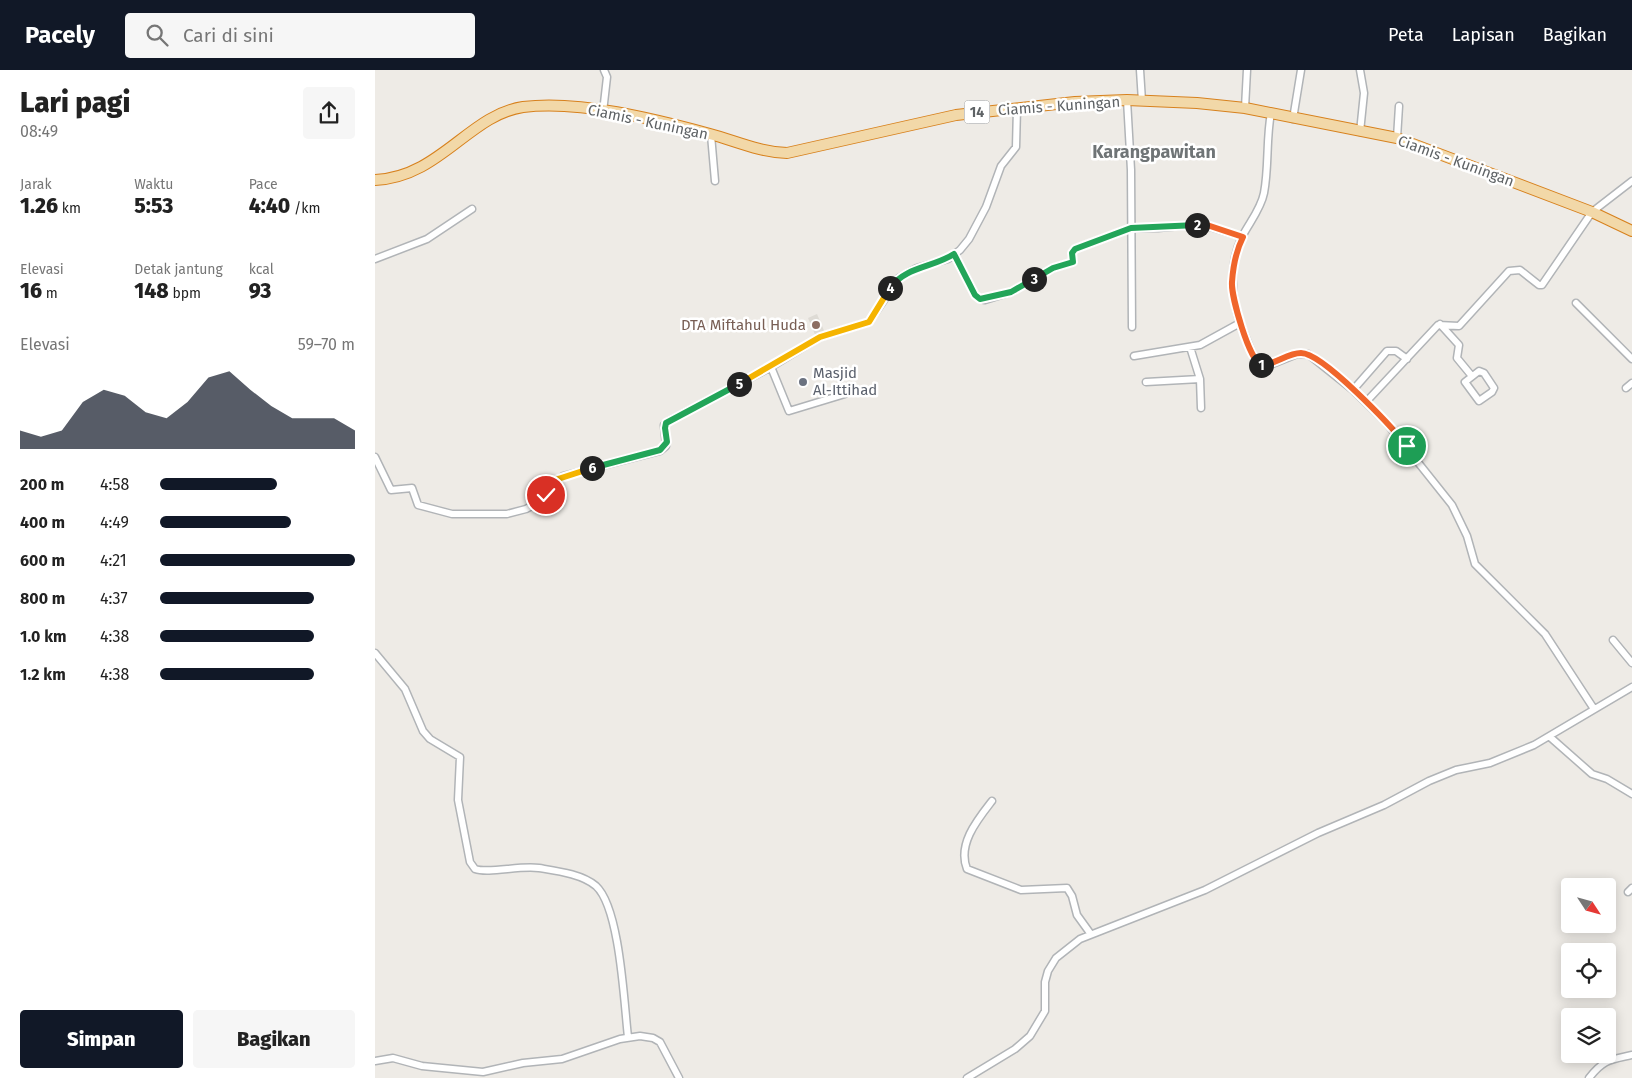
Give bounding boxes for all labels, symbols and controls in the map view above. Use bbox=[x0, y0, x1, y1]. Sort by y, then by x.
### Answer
search box bbox=[125, 13, 475, 58]
text: Pacely bbox=[25, 21, 95, 49]
icon: search bbox=[143, 21, 171, 49]
text: Cari di sini bbox=[183, 24, 274, 47]
text: Peta bbox=[1388, 24, 1424, 46]
text: Lapisan bbox=[1452, 24, 1515, 46]
text: Bagikan bbox=[1543, 24, 1607, 46]
text: Lari pagi bbox=[20, 86, 130, 119]
button: share bbox=[303, 87, 355, 139]
street label: Ciamis - Kuningan bbox=[997, 93, 1121, 119]
street label: Ciamis - Kuningan bbox=[586, 100, 710, 144]
road number: 14 bbox=[965, 101, 989, 124]
text: 08:49 bbox=[20, 122, 58, 141]
street label: Ciamis - Kuningan bbox=[1395, 132, 1517, 190]
district label: Karangpawitan bbox=[1092, 141, 1216, 163]
text: Jarak bbox=[20, 176, 52, 193]
text: Waktu bbox=[134, 176, 173, 193]
text: Pace bbox=[249, 176, 278, 193]
text: 1.26 bbox=[20, 193, 58, 219]
text: 5:53 bbox=[134, 193, 173, 219]
text: 4:40 bbox=[249, 193, 290, 219]
text: km bbox=[58, 200, 81, 217]
text: /km bbox=[290, 200, 320, 217]
pin: 2 bbox=[1185, 212, 1209, 238]
text: 2 bbox=[1194, 217, 1201, 234]
text: Elevasi bbox=[20, 261, 64, 278]
text: Detak jantung bbox=[134, 261, 223, 278]
text: kcal bbox=[249, 261, 274, 278]
pin: 3 bbox=[1021, 266, 1047, 292]
text: 3 bbox=[1031, 271, 1038, 288]
pin: 4 bbox=[877, 276, 903, 300]
text: 16 bbox=[20, 278, 42, 304]
text: 148 bbox=[134, 278, 169, 304]
text: 93 bbox=[249, 278, 271, 304]
text: 4 bbox=[887, 280, 894, 297]
text: m bbox=[42, 285, 58, 302]
text: bpm bbox=[169, 285, 201, 302]
place label: DTA Miftahul Huda bbox=[681, 316, 806, 334]
marker: DTA Miftahul Huda bbox=[810, 319, 822, 331]
text: Elevasi bbox=[20, 335, 70, 354]
text: 59–70 m bbox=[298, 335, 355, 354]
pin: 1 bbox=[1249, 352, 1273, 378]
text: 1 bbox=[1258, 357, 1265, 374]
place label: Masjid Al-Ittihad bbox=[813, 364, 877, 399]
pin: 5 bbox=[727, 372, 751, 396]
text: 5 bbox=[736, 376, 743, 393]
marker: Masjid Al-Ittihad bbox=[797, 376, 809, 388]
pin bbox=[1386, 425, 1428, 467]
icon: arrive bbox=[1393, 432, 1421, 460]
pin: 6 bbox=[579, 456, 605, 480]
text: 6 bbox=[589, 460, 596, 477]
pin bbox=[525, 474, 567, 516]
text: 200 m bbox=[20, 475, 64, 494]
text: 4:58 bbox=[100, 475, 129, 494]
icon: check bbox=[532, 481, 560, 509]
text: 400 m bbox=[20, 513, 65, 532]
text: 4:49 bbox=[100, 513, 129, 532]
text: 600 m bbox=[20, 551, 65, 570]
text: 4:21 bbox=[100, 551, 127, 570]
text: 800 m bbox=[20, 589, 65, 608]
text: 4:37 bbox=[100, 589, 128, 608]
text: 1.0 km bbox=[20, 627, 67, 646]
text: 4:38 bbox=[100, 627, 129, 646]
text: 1.2 km bbox=[20, 665, 66, 684]
text: 4:38 bbox=[100, 665, 129, 684]
north arrow bbox=[1561, 878, 1616, 932]
map controls bbox=[1561, 878, 1616, 1063]
button: locate bbox=[1561, 943, 1616, 998]
button: layers bbox=[1561, 1008, 1616, 1063]
button: Simpan bbox=[20, 1010, 183, 1068]
button: Bagikan bbox=[193, 1010, 355, 1068]

